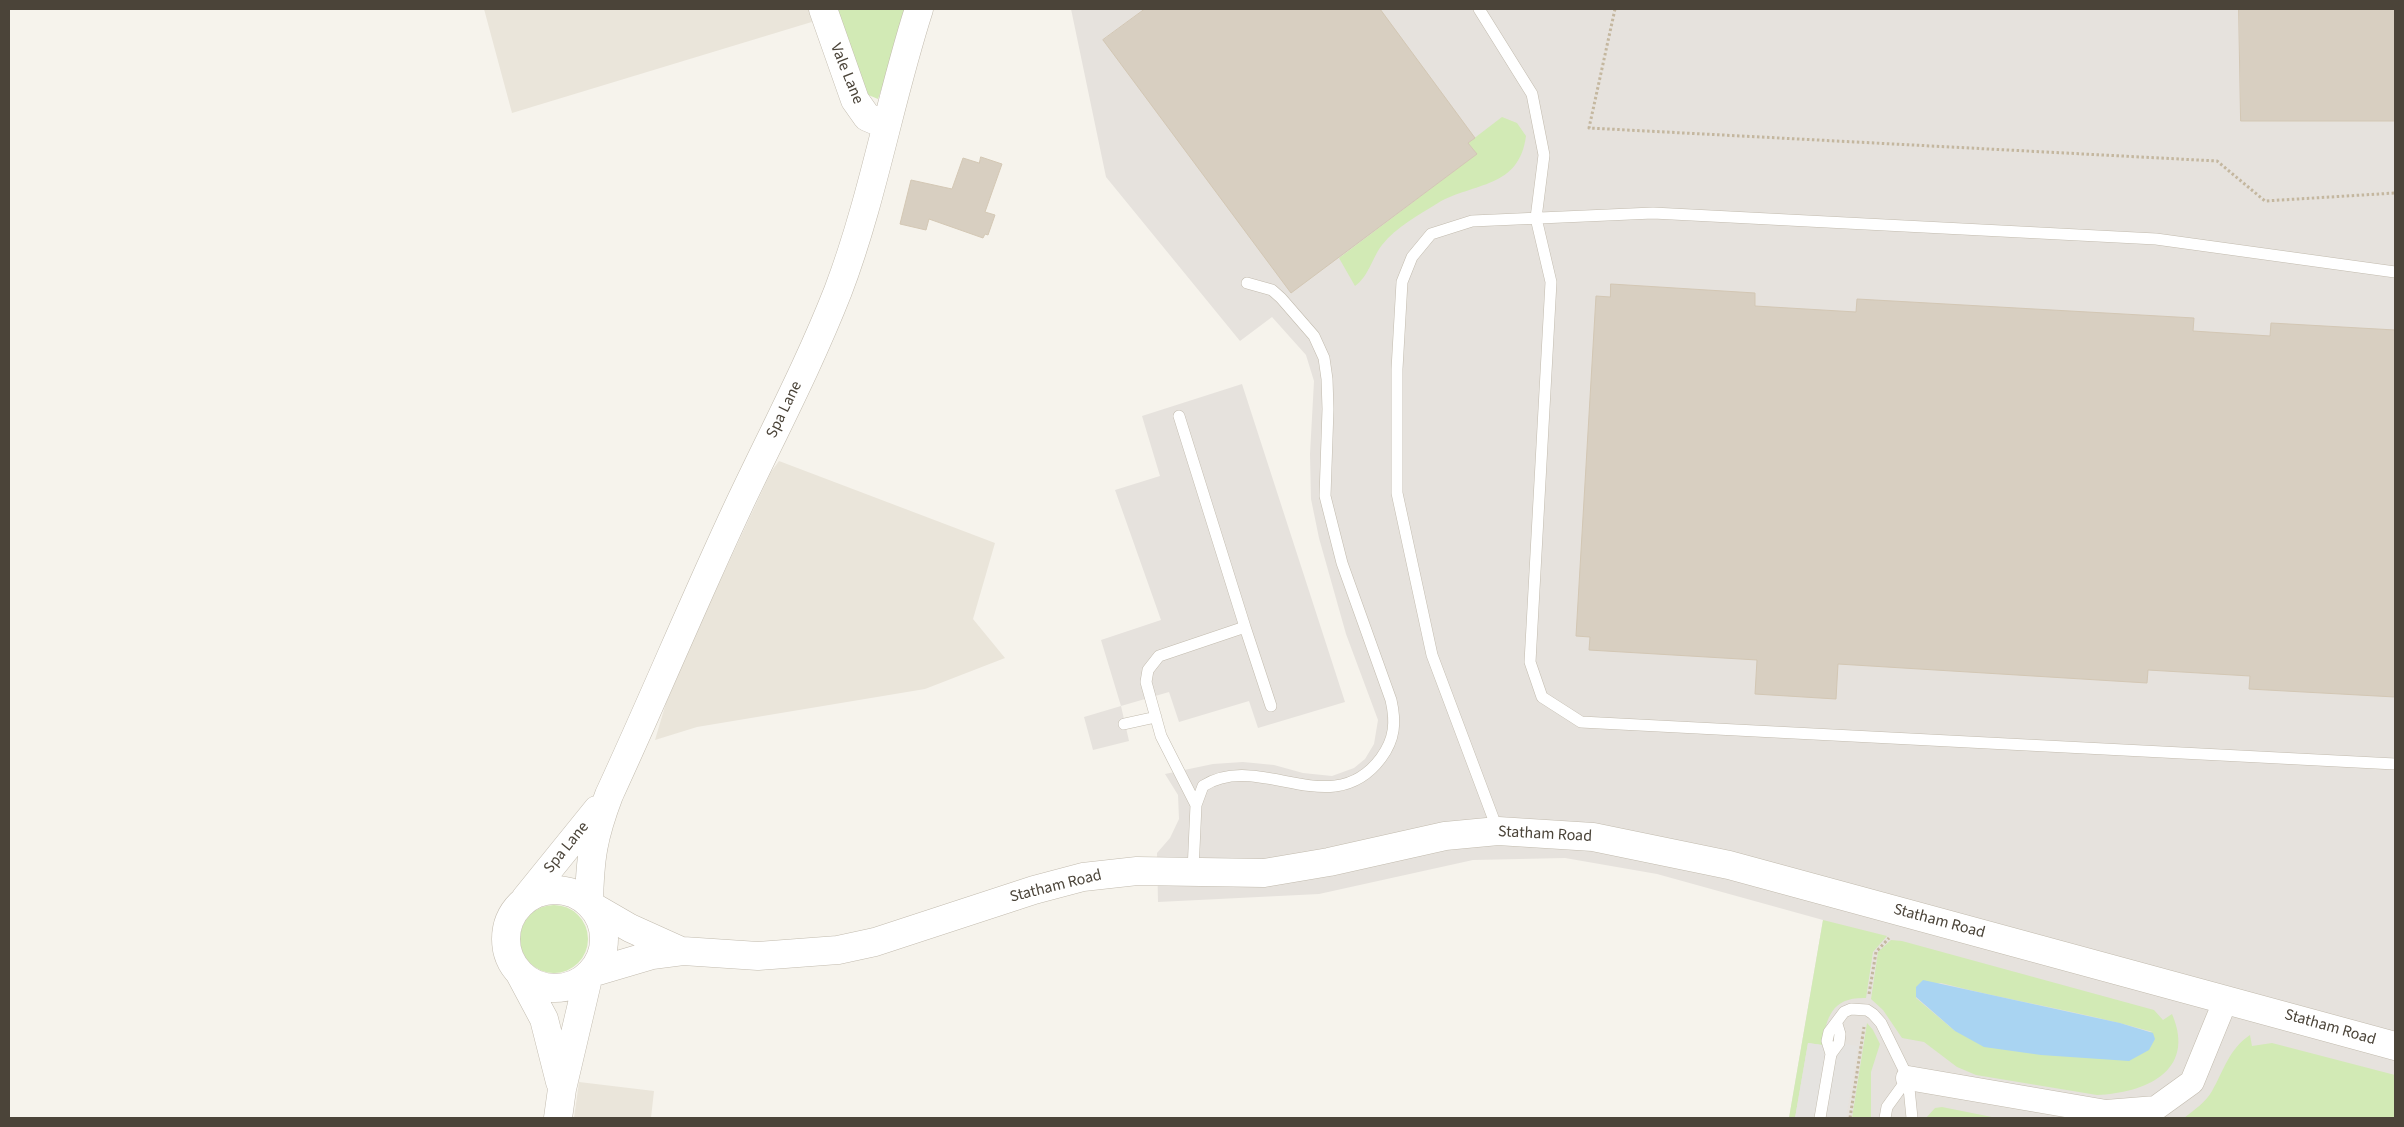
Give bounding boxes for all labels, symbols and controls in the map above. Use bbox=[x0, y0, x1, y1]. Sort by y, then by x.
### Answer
street label: Vale Lane bbox=[825, 41, 867, 107]
street label: Spa Lane bbox=[763, 378, 807, 442]
street label: Spa Lane bbox=[540, 818, 594, 878]
street label: Statham Road bbox=[1498, 823, 1592, 847]
street label: Statham Road bbox=[1008, 866, 1104, 908]
street label: Statham Road bbox=[1891, 901, 1987, 943]
street label: Statham Road bbox=[2282, 1006, 2378, 1050]

